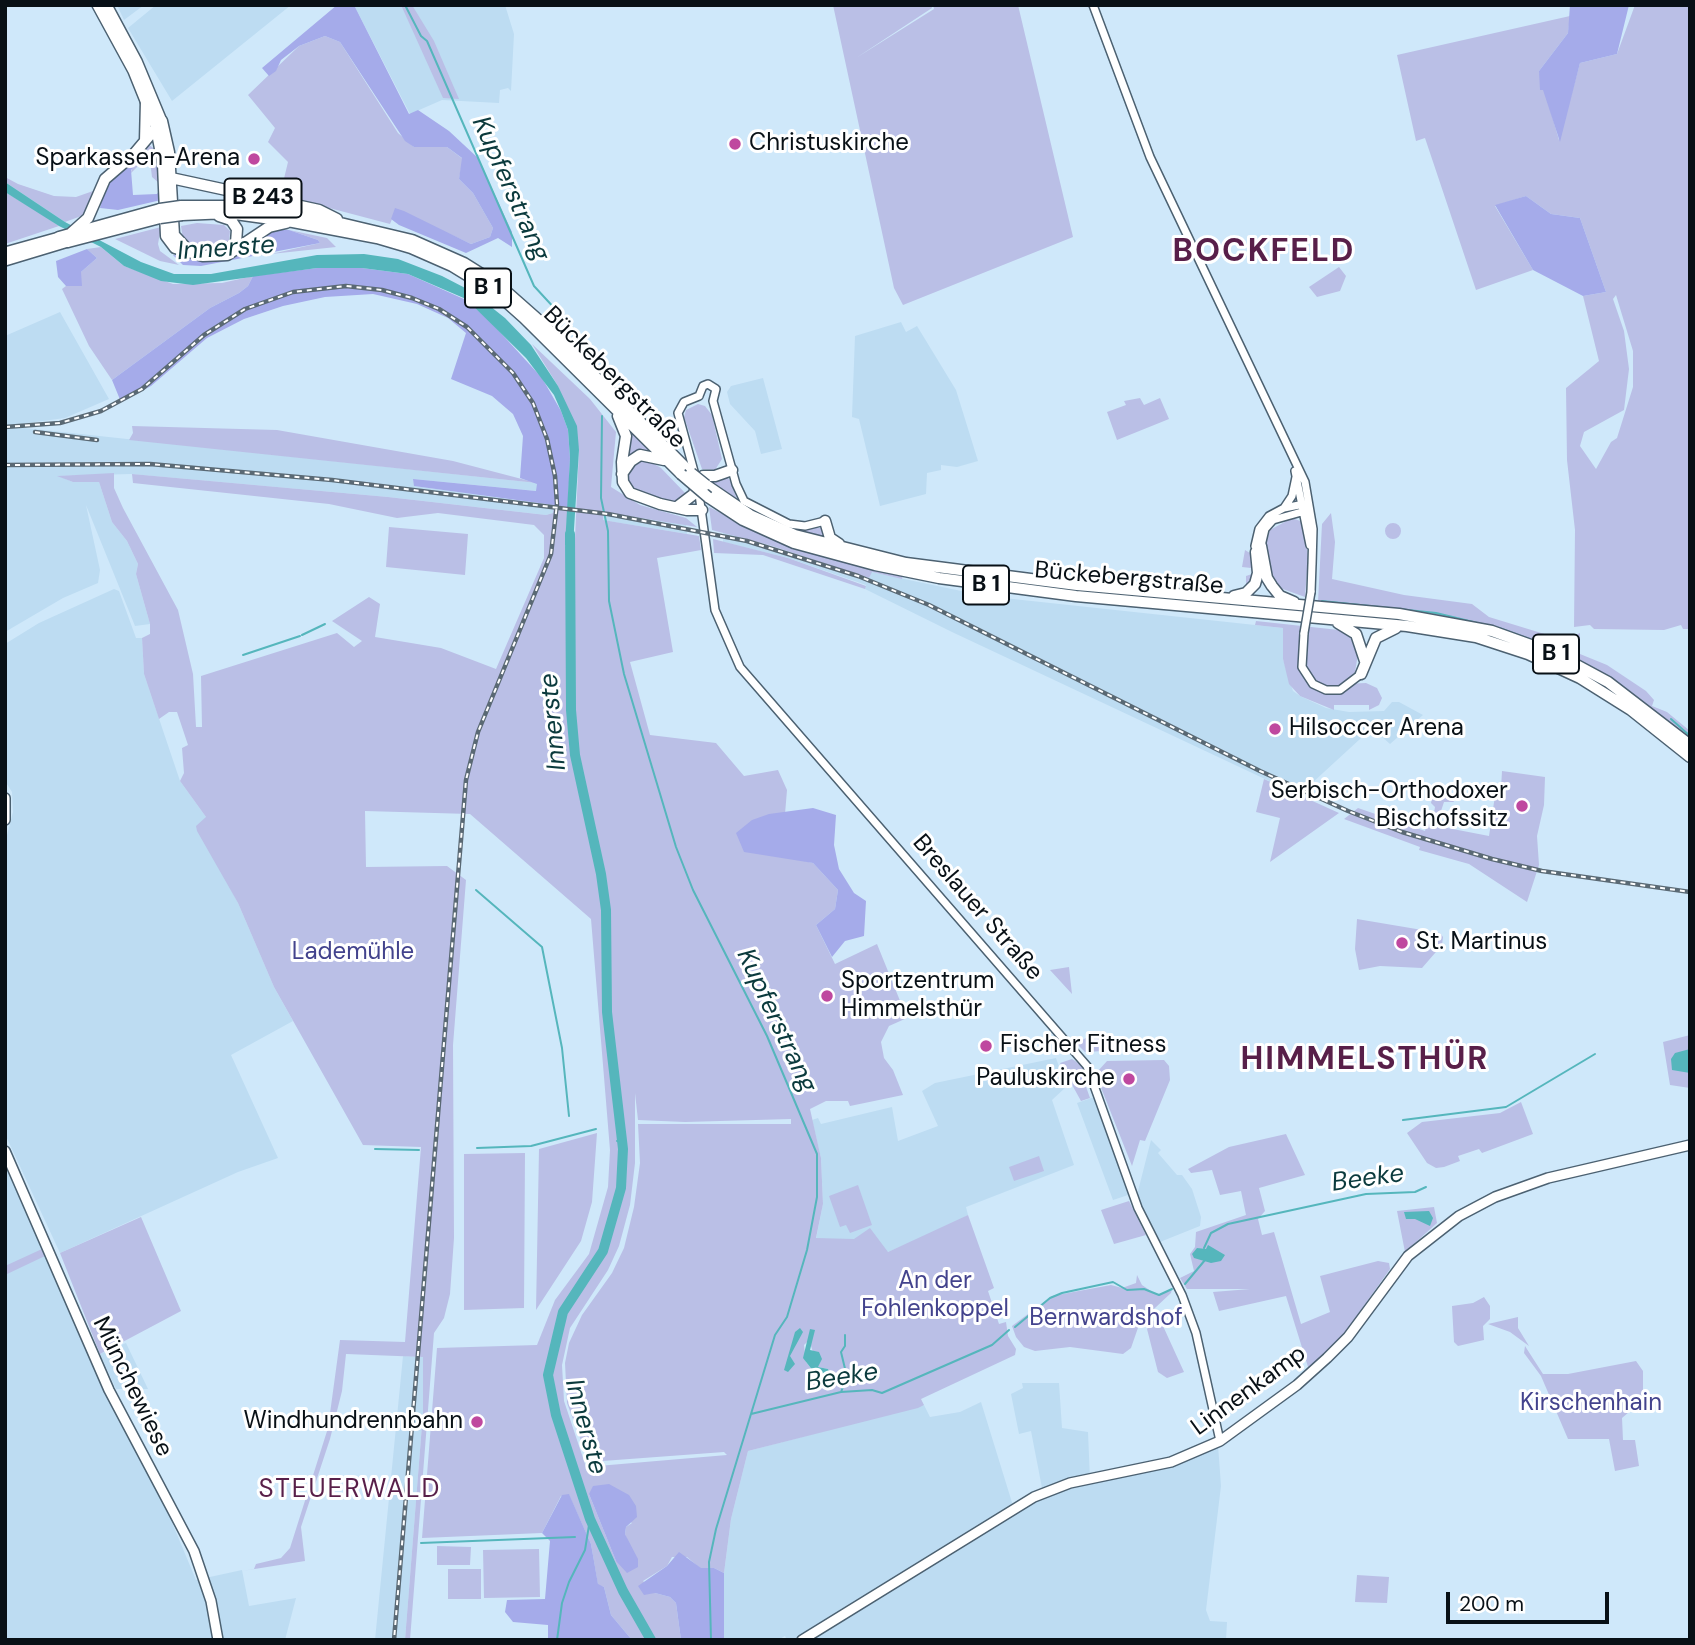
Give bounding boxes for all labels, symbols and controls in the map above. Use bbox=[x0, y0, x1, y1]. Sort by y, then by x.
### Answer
water label: Kupferstrang bbox=[464, 112, 556, 266]
place label: Christuskirche bbox=[749, 130, 909, 158]
marker: Christuskirche bbox=[727, 136, 743, 152]
place label: Sparkassen-Arena bbox=[35, 145, 240, 173]
marker: Sparkassen-Arena bbox=[246, 151, 262, 167]
road number: B 243 bbox=[224, 178, 302, 218]
water label: Innerste bbox=[176, 230, 276, 268]
district label: BOCKFELD bbox=[1174, 234, 1354, 272]
road number: B 1 bbox=[465, 268, 511, 308]
street label: Bückebergstraße bbox=[537, 301, 691, 455]
street label: Bückebergstraße bbox=[1033, 556, 1225, 602]
road number: B 1 bbox=[963, 566, 1009, 604]
road number: B 1 bbox=[1533, 634, 1579, 674]
water label: Innerste bbox=[534, 672, 574, 772]
place label: Hilsoccer Arena bbox=[1289, 715, 1464, 743]
marker: Hilsoccer Arena bbox=[1267, 721, 1283, 737]
place label: Serbisch-Orthodoxer Bischofssitz bbox=[1271, 778, 1508, 834]
marker: Serbisch-Orthodoxer Bischofssitz bbox=[1514, 798, 1530, 814]
street label: Breslauer Straße bbox=[906, 829, 1048, 987]
place label: St. Martinus bbox=[1416, 929, 1547, 957]
marker: St. Martinus bbox=[1394, 935, 1410, 951]
park label: Lademühle bbox=[292, 939, 414, 967]
water label: Kupferstrang bbox=[729, 944, 823, 1098]
place label: Sportzentrum Himmelsthür bbox=[841, 968, 994, 1024]
marker: Sportzentrum Himmelsthür bbox=[819, 988, 835, 1004]
place label: Fischer Fitness bbox=[1000, 1032, 1167, 1060]
marker: Fischer Fitness bbox=[978, 1038, 994, 1054]
district label: HIMMELSTHÜR bbox=[1242, 1042, 1488, 1080]
place label: Pauluskirche bbox=[976, 1065, 1115, 1093]
marker: Pauluskirche bbox=[1121, 1071, 1137, 1087]
water label: Beeke bbox=[1330, 1158, 1406, 1200]
park label: An der Fohlenkoppel bbox=[861, 1268, 1009, 1324]
park label: Bernwardshof bbox=[1029, 1305, 1183, 1333]
street label: Münchewiese bbox=[86, 1312, 178, 1462]
street label: Linnenkamp bbox=[1186, 1340, 1312, 1442]
water label: Beeke bbox=[804, 1357, 880, 1399]
water label: Innerste bbox=[557, 1376, 613, 1478]
park label: Kirschenhain bbox=[1520, 1390, 1662, 1418]
place label: Windhundrennbahn bbox=[244, 1408, 463, 1436]
marker: Windhundrennbahn bbox=[469, 1414, 485, 1430]
district label: STEUERWALD bbox=[260, 1474, 440, 1506]
scale bar bbox=[1450, 1578, 1613, 1622]
text: 200 m bbox=[1459, 1590, 1524, 1618]

